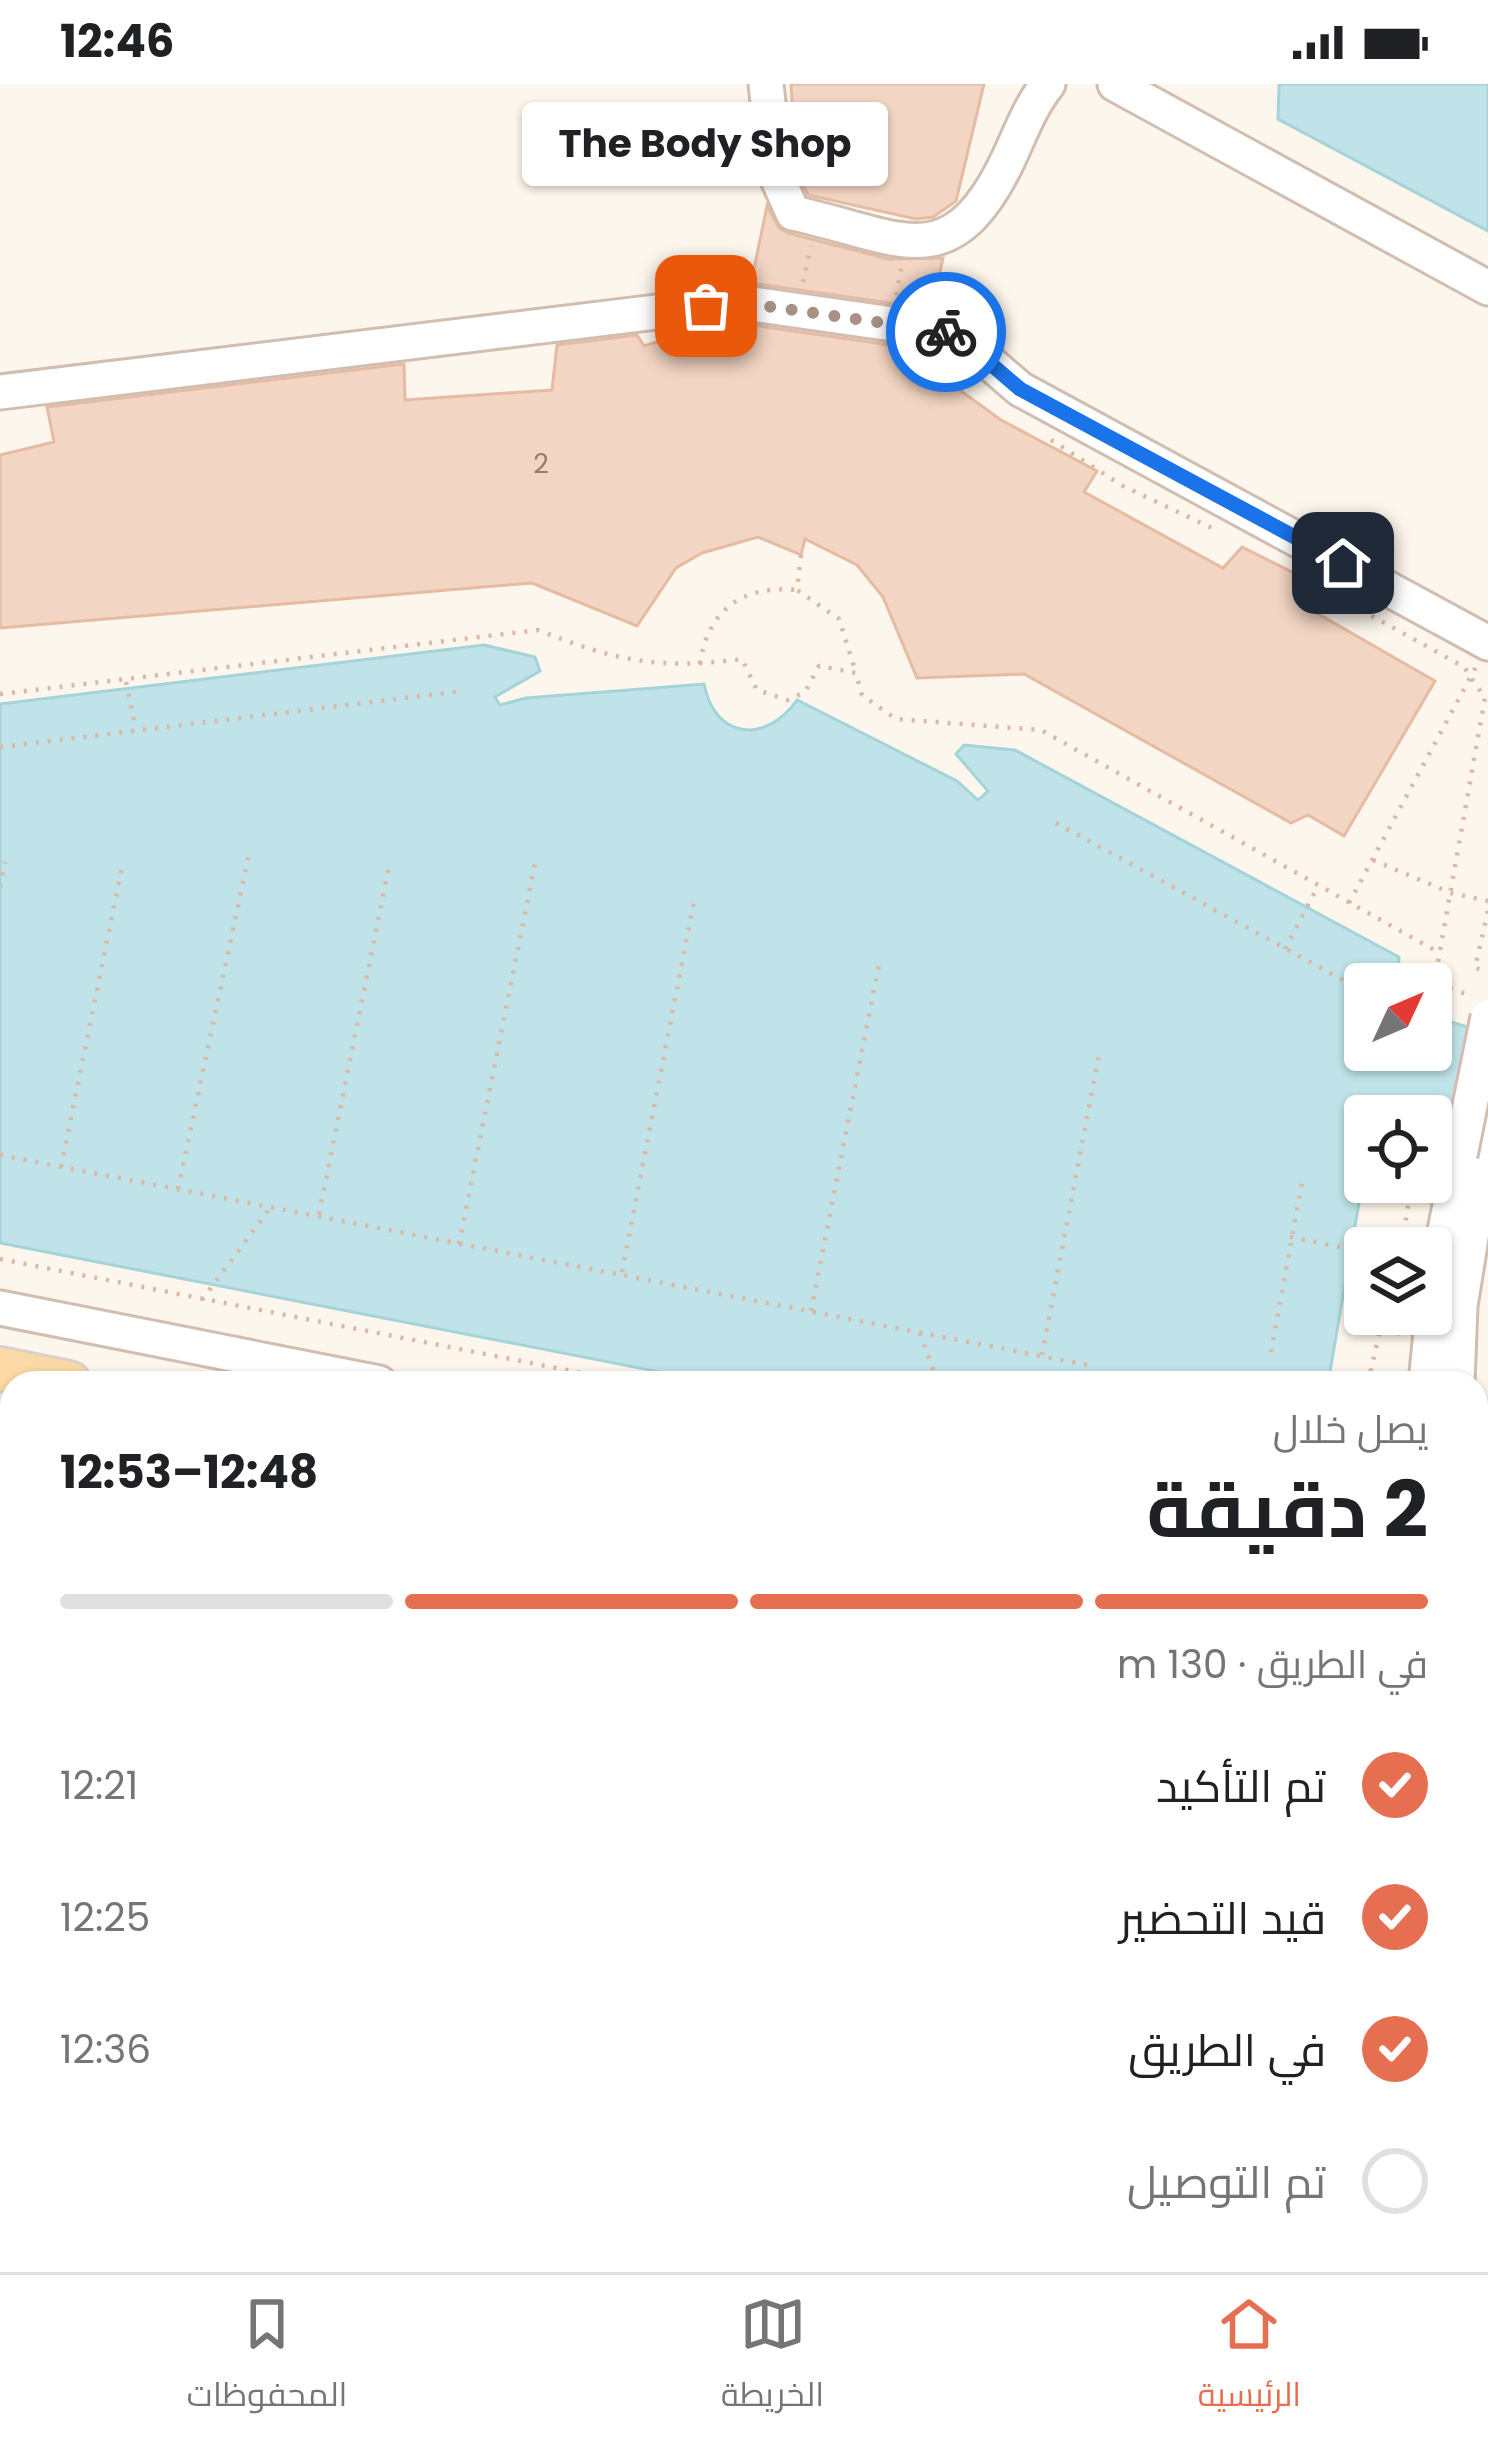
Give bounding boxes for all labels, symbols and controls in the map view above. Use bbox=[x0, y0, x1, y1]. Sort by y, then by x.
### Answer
text: 12:46 bbox=[60, 10, 175, 73]
callout: The Body Shop bbox=[523, 102, 889, 186]
text: The Body Shop bbox=[558, 116, 852, 171]
pin bbox=[655, 255, 757, 357]
courier bbox=[886, 272, 1006, 392]
icon: bag bbox=[673, 273, 739, 339]
icon: bike bbox=[913, 299, 979, 365]
house number: 2 bbox=[533, 445, 549, 482]
pin bbox=[1292, 512, 1394, 614]
icon: home bbox=[1310, 530, 1376, 596]
north arrow bbox=[1344, 963, 1452, 1071]
map controls bbox=[1344, 963, 1452, 1335]
button: locate bbox=[1344, 1095, 1452, 1203]
button: layers bbox=[1344, 1227, 1452, 1335]
text: يصل خلال bbox=[1273, 1402, 1428, 1457]
text: 12:48–12:53 bbox=[60, 1441, 318, 1504]
text: 2 دقيقة bbox=[1146, 1455, 1428, 1564]
text: في الطريق · 130 m bbox=[1117, 1637, 1428, 1692]
icon: check bbox=[1362, 1752, 1428, 1818]
text: تم التأكيد bbox=[1156, 1755, 1326, 1818]
text: 12:21 bbox=[60, 1758, 138, 1813]
icon: check bbox=[1362, 1884, 1428, 1950]
text: قيد التحضير bbox=[1119, 1887, 1326, 1950]
text: 12:25 bbox=[60, 1890, 150, 1945]
icon: check bbox=[1362, 2016, 1428, 2082]
text: في الطريق bbox=[1128, 2019, 1326, 2082]
text: 12:36 bbox=[60, 2022, 151, 2077]
text: تم التوصيل bbox=[1127, 2151, 1326, 2214]
tab: المحفوظات bbox=[187, 2291, 347, 2425]
tab: الخريطة bbox=[721, 2291, 824, 2425]
tab: الرئيسية bbox=[1198, 2291, 1301, 2425]

